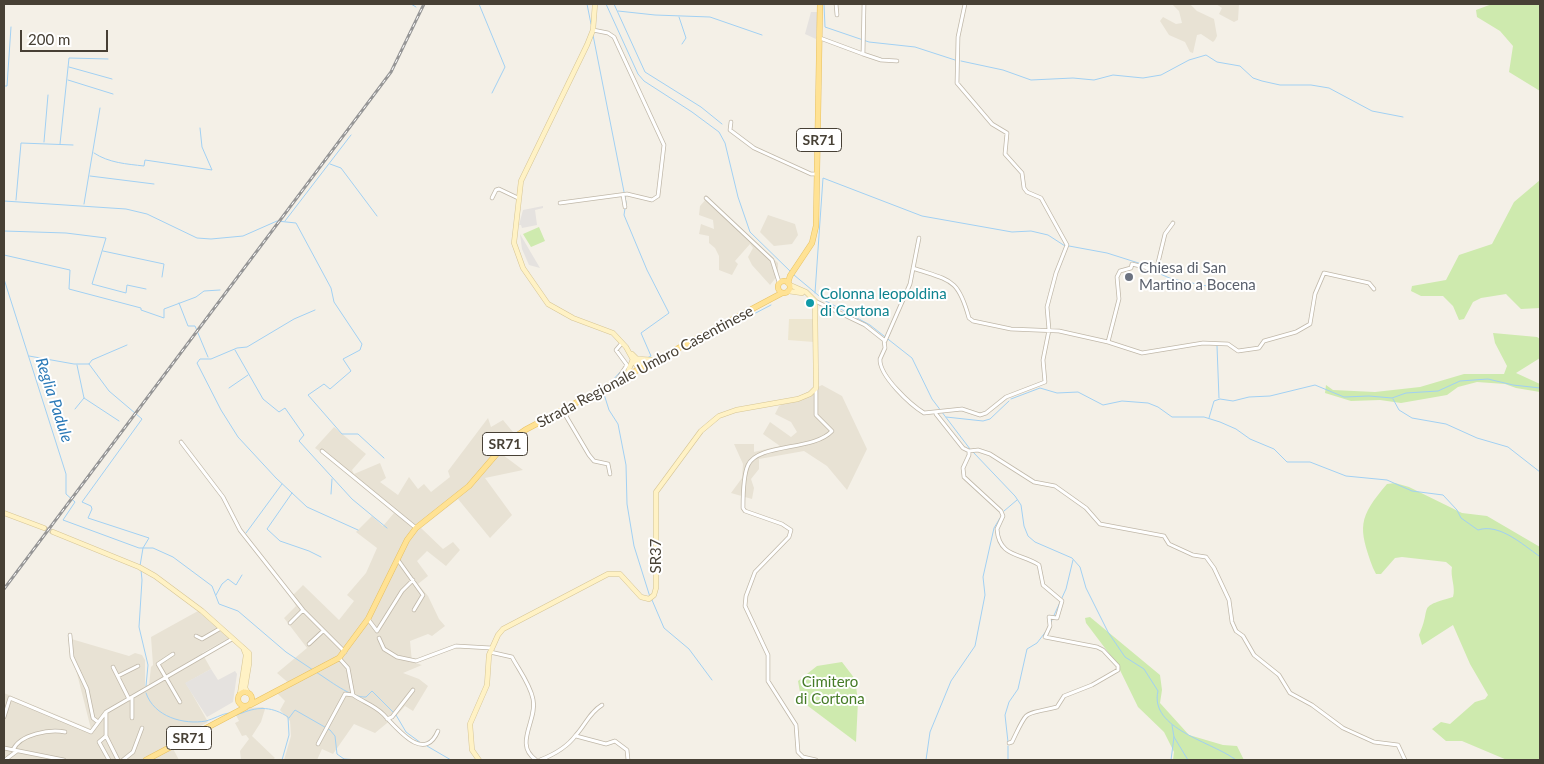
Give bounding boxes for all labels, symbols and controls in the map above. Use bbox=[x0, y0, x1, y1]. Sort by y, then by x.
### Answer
scale bar bbox=[22, 20, 110, 52]
text: 200 m bbox=[28, 30, 70, 48]
road number: SR71 bbox=[796, 128, 842, 152]
place label: Chiesa di San Martino a Bocena bbox=[1139, 259, 1256, 294]
marker: Chiesa di San Martino a Bocena bbox=[1123, 271, 1135, 283]
place label: Colonna leopoldina di Cortona bbox=[820, 285, 947, 320]
marker: Colonna leopoldina di Cortona bbox=[804, 297, 816, 309]
street label: Strada Regionale Umbro Casentinese bbox=[534, 302, 756, 432]
water label: Reglia Padule bbox=[31, 355, 77, 445]
road number: SR71 bbox=[482, 432, 528, 456]
street label: SR37 bbox=[647, 539, 665, 573]
park label: Cimitero di Cortona bbox=[795, 673, 865, 708]
road number: SR71 bbox=[166, 726, 212, 750]

